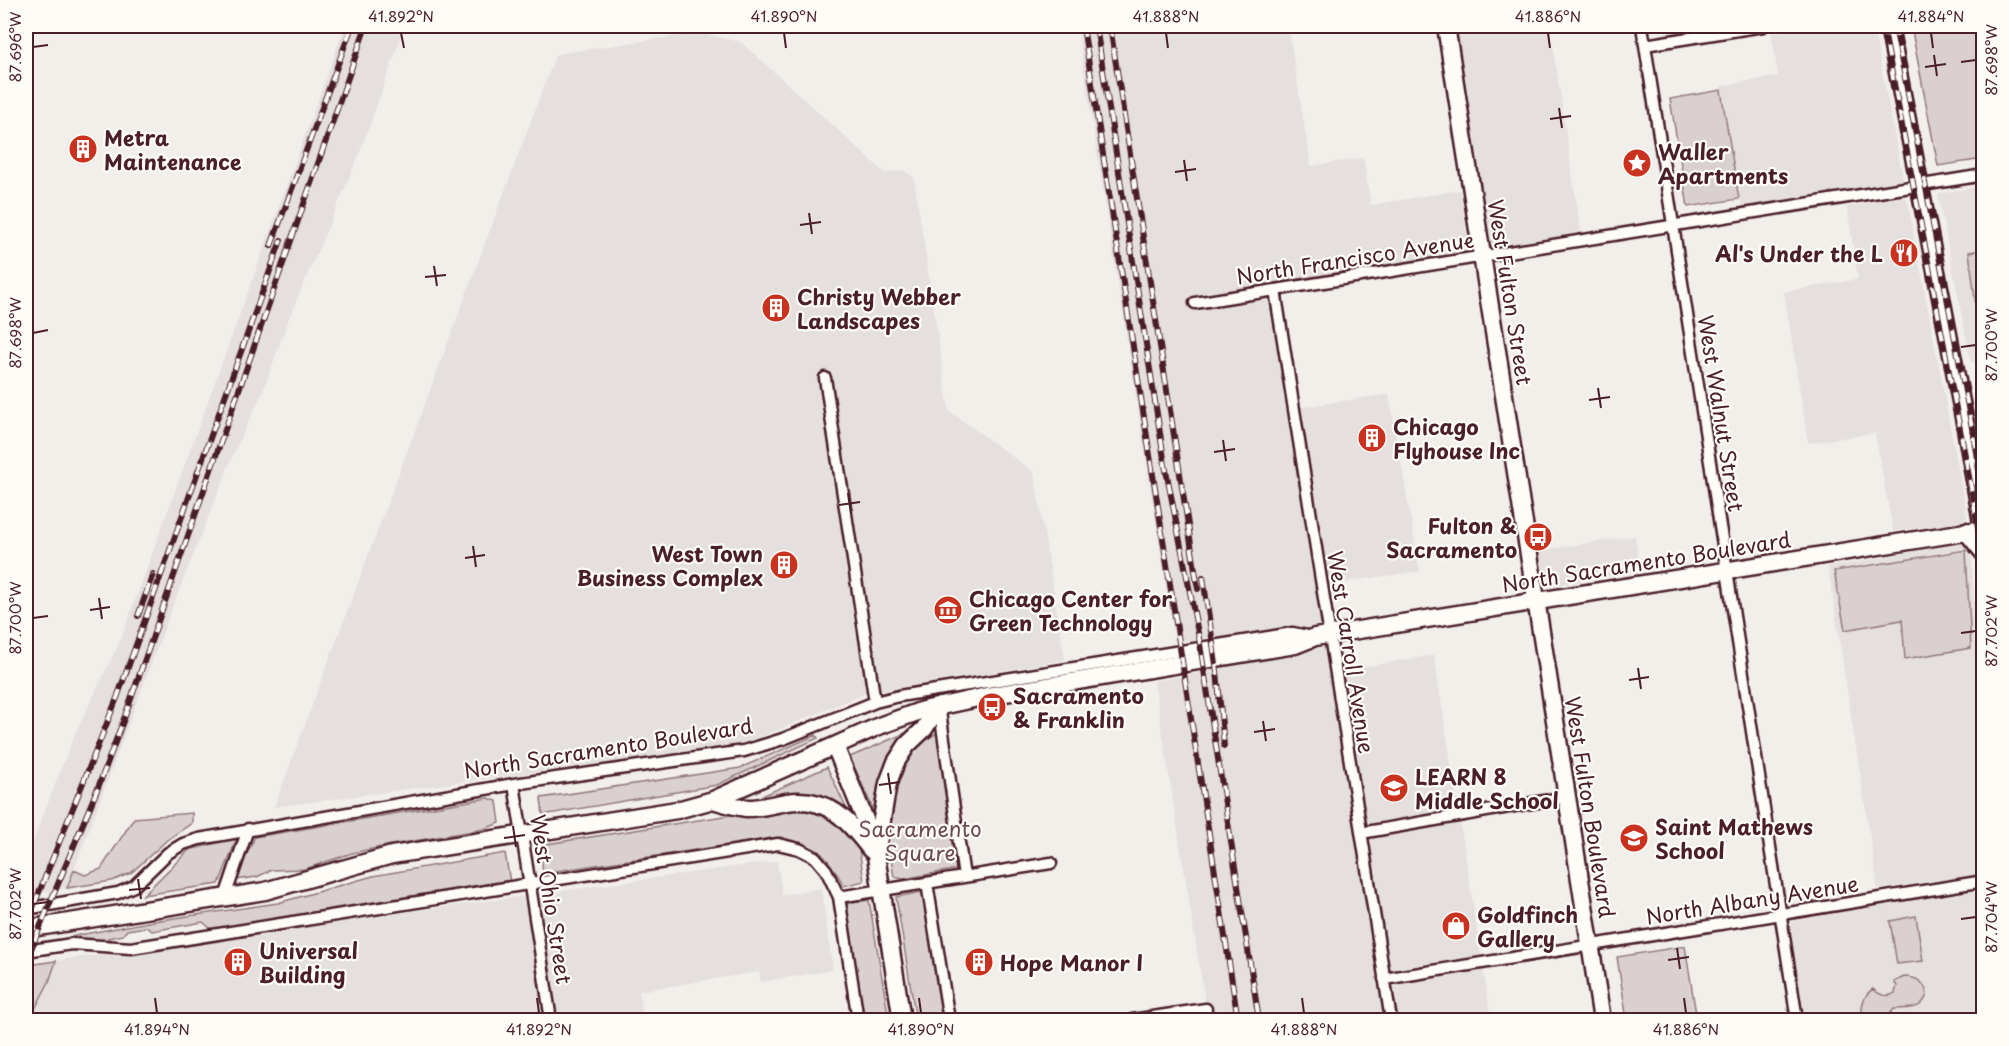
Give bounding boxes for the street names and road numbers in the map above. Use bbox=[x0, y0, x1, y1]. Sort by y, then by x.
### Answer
street label: West Fulton Street bbox=[1481, 197, 1541, 387]
street label: North Francisco Avenue bbox=[1234, 222, 1476, 292]
street label: West Walnut Street bbox=[1691, 312, 1753, 514]
street label: North Sacramento Boulevard bbox=[1499, 522, 1793, 600]
street label: West Carroll Avenue bbox=[1320, 548, 1384, 756]
street label: West Fulton Boulevard bbox=[1558, 694, 1624, 920]
street label: North Sacramento Boulevard bbox=[461, 708, 755, 786]
street label: West Ohio Street bbox=[523, 812, 581, 986]
street label: North Albany Avenue bbox=[1643, 866, 1861, 932]

